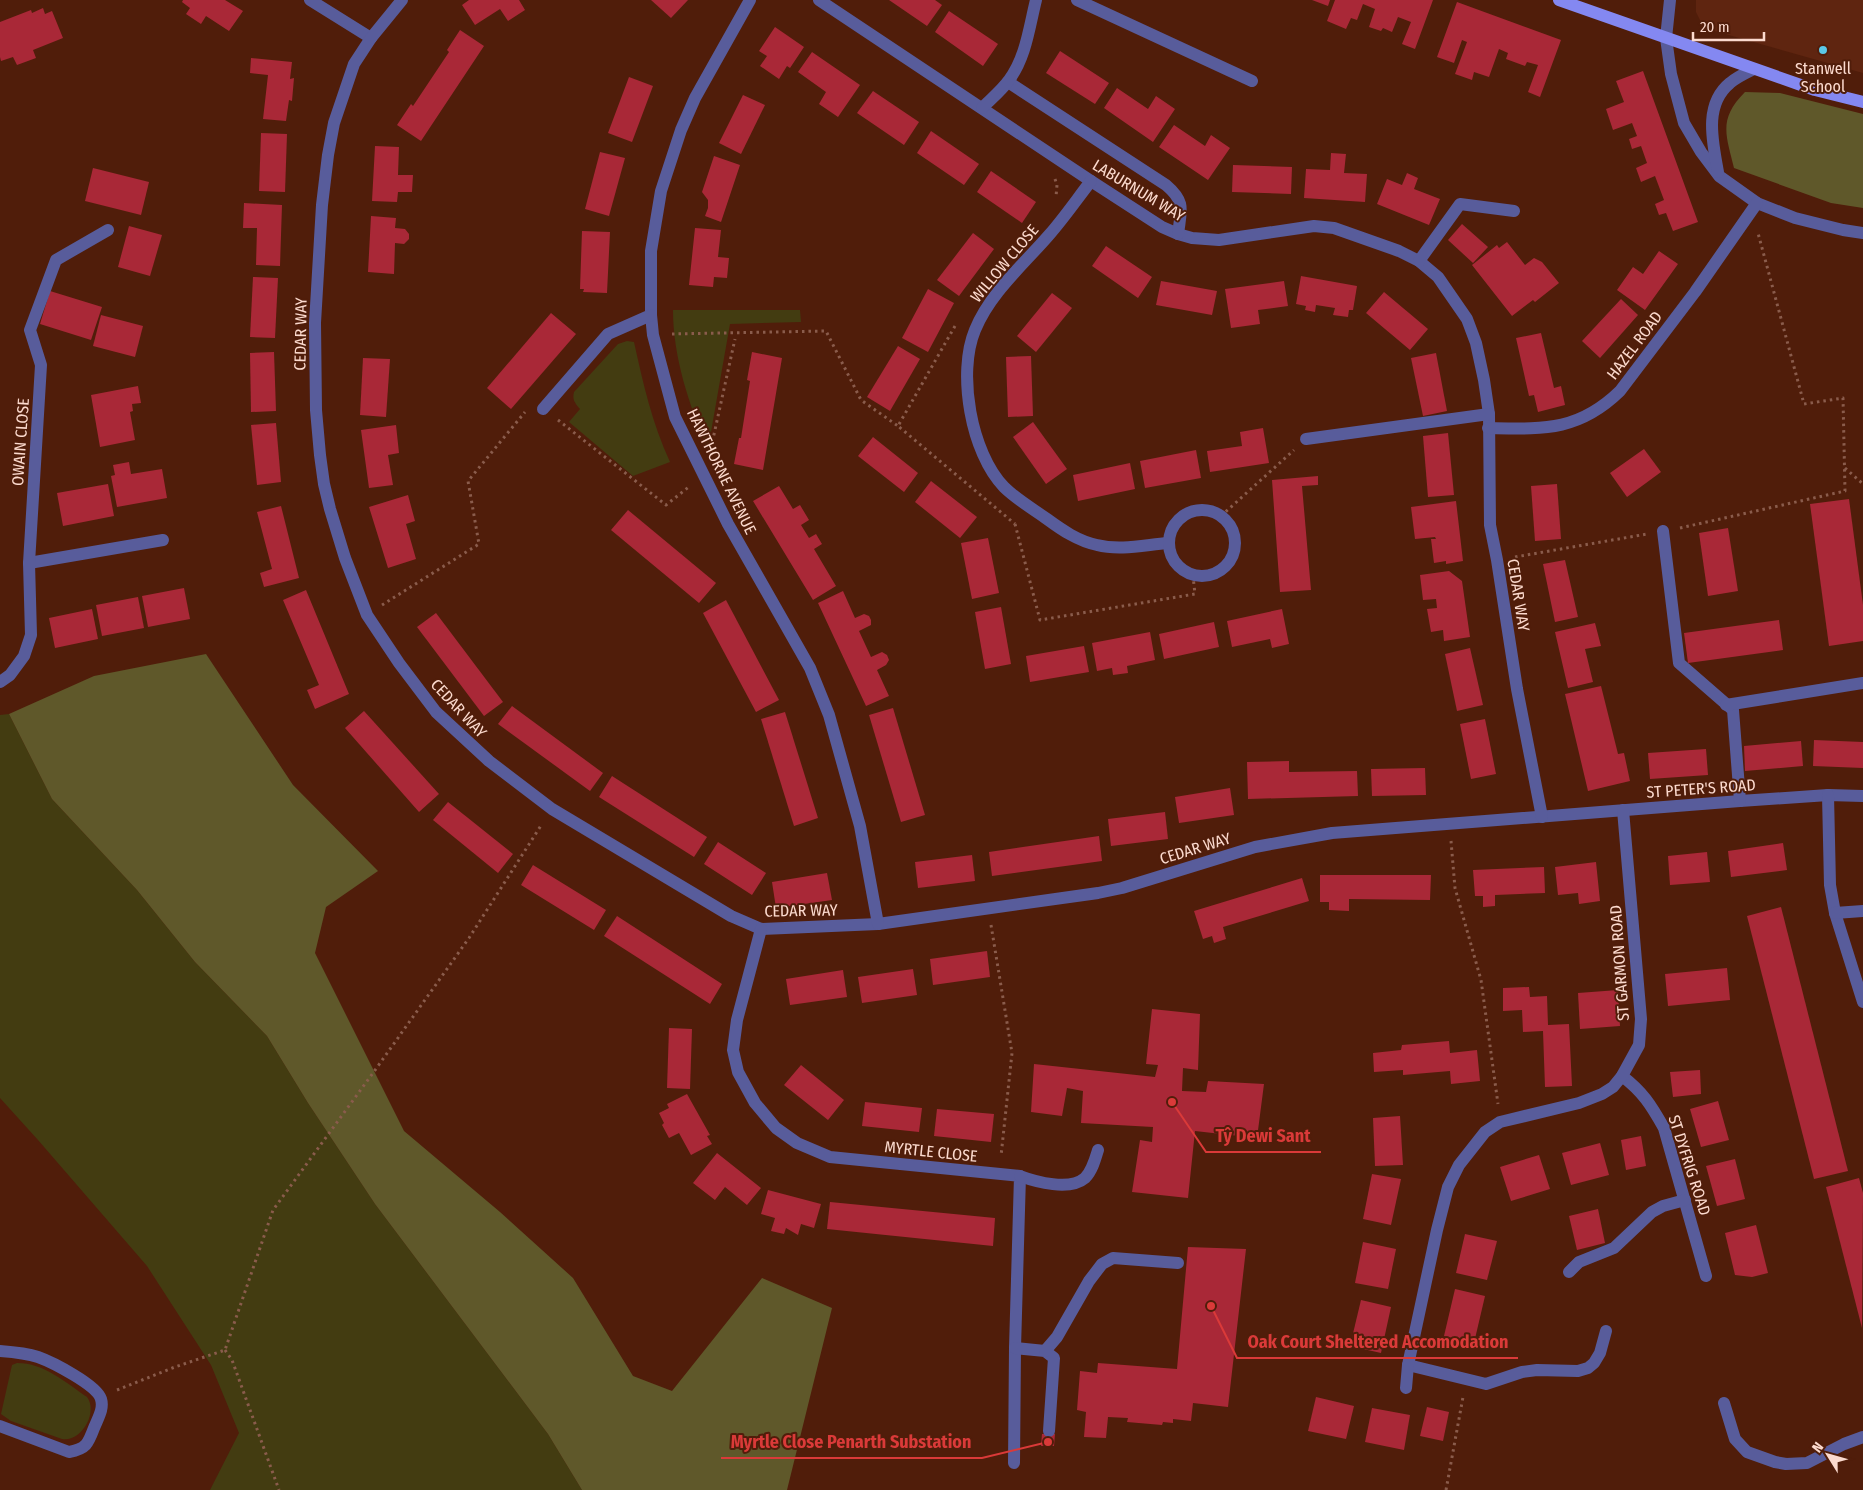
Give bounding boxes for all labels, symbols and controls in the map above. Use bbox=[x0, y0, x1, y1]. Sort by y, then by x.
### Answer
scale bar bbox=[1693, 10, 1764, 42]
text: 20 m bbox=[1700, 18, 1730, 36]
marker: Stanwell School bbox=[1817, 44, 1829, 56]
place label: Stanwell School bbox=[1795, 59, 1851, 96]
street label: LABURNUM WAY bbox=[1089, 155, 1188, 225]
street label: WILLOW CLOSE bbox=[966, 221, 1042, 306]
street label: CEDAR WAY bbox=[290, 297, 311, 371]
street label: HAZEL ROAD bbox=[1603, 308, 1666, 383]
street label: OWAIN CLOSE bbox=[8, 397, 33, 487]
street label: HAWTHORNE AVENUE bbox=[683, 405, 760, 537]
street label: CEDAR WAY bbox=[1503, 557, 1534, 633]
street label: CEDAR WAY bbox=[427, 675, 491, 742]
street label: ST PETER'S ROAD bbox=[1646, 775, 1756, 802]
street label: CEDAR WAY bbox=[1157, 829, 1233, 868]
street label: CEDAR WAY bbox=[764, 900, 838, 921]
street label: ST GARMON ROAD bbox=[1606, 904, 1633, 1021]
street label: ST DYFRIG ROAD bbox=[1664, 1113, 1715, 1218]
callout: Tŷ Dewi Sant bbox=[1206, 1119, 1321, 1152]
text: Tŷ Dewi Sant bbox=[1215, 1125, 1311, 1147]
street label: MYRTLE CLOSE bbox=[884, 1137, 978, 1166]
callout: Oak Court Sheltered Accomodation bbox=[1237, 1325, 1518, 1358]
text: Oak Court Sheltered Accomodation bbox=[1248, 1331, 1508, 1353]
callout: Myrtle Close Penarth Substation bbox=[721, 1425, 982, 1458]
north arrow bbox=[1803, 1430, 1853, 1480]
text: Myrtle Close Penarth Substation bbox=[731, 1431, 971, 1453]
text: N bbox=[1809, 1439, 1827, 1456]

